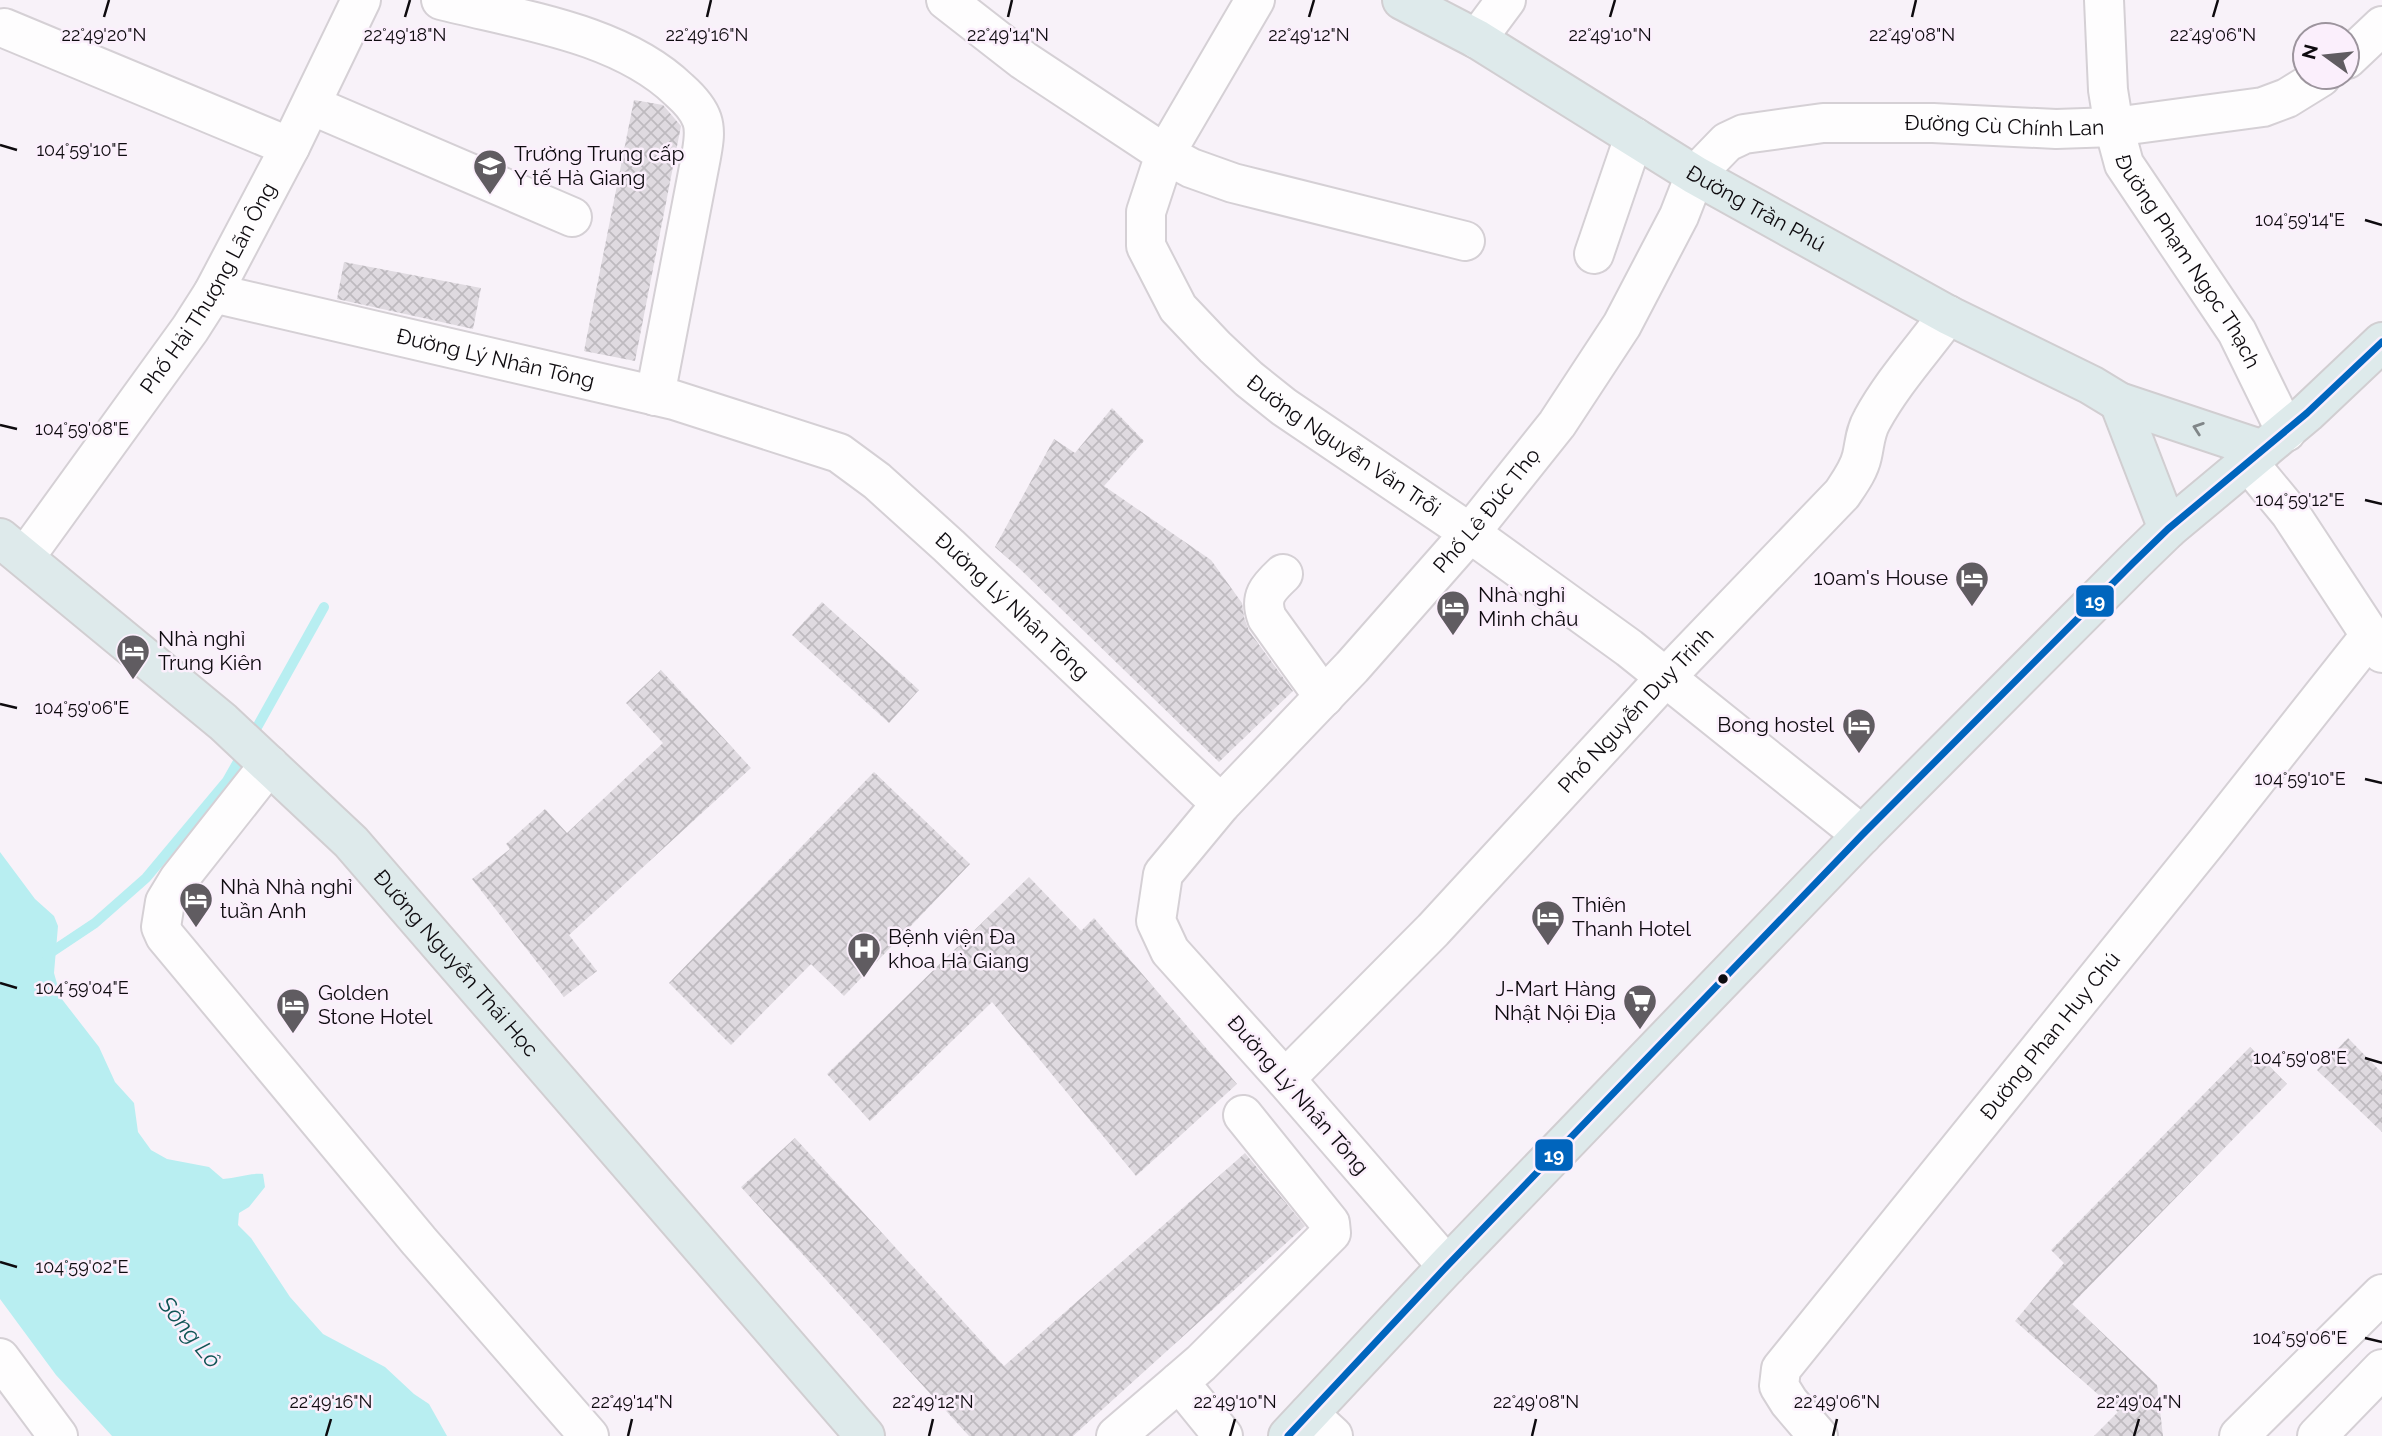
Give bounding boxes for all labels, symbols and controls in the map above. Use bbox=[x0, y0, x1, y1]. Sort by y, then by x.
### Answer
north arrow bbox=[2291, 21, 2361, 91]
text: 22°49'20"N bbox=[62, 24, 146, 45]
text: 22°49'18"N bbox=[364, 24, 446, 45]
text: 22°49'16"N bbox=[665, 24, 749, 45]
text: 22°49'14"N bbox=[967, 24, 1049, 45]
text: 22°49'12"N bbox=[1268, 24, 1350, 45]
text: 22°49'10"N bbox=[1568, 24, 1652, 45]
text: 22°49'08"N bbox=[1869, 24, 1955, 45]
text: 22°49'06"N bbox=[2170, 24, 2256, 45]
text: N bbox=[2297, 42, 2322, 61]
street label: Đường Cù Chính Lan bbox=[1904, 110, 2105, 141]
text: 104°59'10"E bbox=[36, 139, 128, 160]
place label: Trường Trung cấp Y tế Hà Giang bbox=[514, 141, 685, 190]
school or university icon: Trường Trung cấp Y tế Hà Giang bbox=[471, 147, 509, 196]
street label: Đường Phạm Ngọc Thạch bbox=[2110, 152, 2266, 372]
street label: Đường Trần Phú bbox=[1682, 160, 1830, 257]
street label: Phố Hải Thượng Lãn Ông bbox=[135, 178, 281, 398]
text: 104°59'14"E bbox=[2255, 209, 2345, 230]
street label: Đường Lý Nhân Tông bbox=[394, 323, 597, 393]
street label: Đường Nguyễn Văn Trỗi bbox=[1242, 369, 1445, 521]
text: 104°59'08"E bbox=[35, 418, 129, 439]
one-way arrow bbox=[2192, 422, 2205, 436]
street label: Phố Lê Đức Thọ bbox=[1428, 443, 1545, 578]
text: 104°59'12"E bbox=[2255, 489, 2345, 510]
street label: Đường Lý Nhân Tông bbox=[931, 527, 1095, 684]
hotel icon: 10am's House bbox=[1953, 559, 1991, 608]
place label: 10am's House bbox=[1813, 565, 1948, 590]
place label: Nhà nghỉ Minh châu bbox=[1478, 582, 1579, 631]
line badge: 19 bbox=[2075, 584, 2115, 618]
hotel icon: Nhà nghỉ Minh châu bbox=[1434, 588, 1472, 637]
text: 19 bbox=[2085, 590, 2105, 612]
street label: Phố Nguyễn Duy Trinh bbox=[1553, 622, 1719, 798]
place label: Nhà nghỉ Trung Kiên bbox=[158, 626, 262, 675]
hotel icon: Nhà nghỉ Trung Kiên bbox=[114, 632, 152, 681]
text: 104°59'06"E bbox=[35, 697, 129, 718]
hotel icon: Bong hostel bbox=[1840, 706, 1878, 755]
place label: Bong hostel bbox=[1717, 712, 1834, 737]
text: 104°59'10"E bbox=[2254, 768, 2346, 789]
street label: Đường Nguyễn Thái Học bbox=[369, 865, 544, 1061]
place label: Nhà Nhà nghỉ tuần Anh bbox=[220, 874, 353, 923]
hotel icon: Nhà Nhà nghỉ tuần Anh bbox=[177, 880, 215, 929]
place label: Thiên Thanh Hotel bbox=[1572, 892, 1691, 941]
hotel icon: Thiên Thanh Hotel bbox=[1529, 898, 1567, 947]
place label: Bệnh viện Đa khoa Hà Giang bbox=[888, 924, 1029, 973]
hospital icon: Bệnh viện Đa khoa Hà Giang bbox=[845, 930, 883, 979]
street label: Đường Phan Huy Chú bbox=[1975, 947, 2125, 1124]
unlabelled marker bbox=[1716, 972, 1730, 986]
place label: J-Mart Hàng Nhật Nội Địa bbox=[1494, 976, 1616, 1025]
text: 104°59'04"E bbox=[35, 977, 129, 998]
place label: Golden Stone Hotel bbox=[318, 980, 433, 1029]
supermarket icon: J-Mart Hàng Nhật Nội Địa bbox=[1621, 982, 1659, 1031]
hotel icon: Golden Stone Hotel bbox=[274, 986, 312, 1035]
street label: Đường Lý Nhân Tông bbox=[1223, 1010, 1374, 1179]
text: 104°59'08"E bbox=[2253, 1047, 2347, 1068]
line badge: 19 bbox=[1534, 1138, 1574, 1172]
text: 19 bbox=[1544, 1144, 1564, 1166]
text: 104°59'02"E bbox=[36, 1256, 128, 1277]
water label: Sông Lô bbox=[153, 1290, 227, 1373]
text: 104°59'06"E bbox=[2253, 1327, 2347, 1348]
text: 22°49'16"N bbox=[289, 1391, 373, 1412]
text: 22°49'14"N bbox=[591, 1391, 673, 1412]
text: 22°49'12"N bbox=[892, 1391, 974, 1412]
text: 22°49'10"N bbox=[1193, 1391, 1277, 1412]
text: 22°49'08"N bbox=[1493, 1391, 1579, 1412]
text: 22°49'06"N bbox=[1794, 1391, 1880, 1412]
text: 22°49'04"N bbox=[2096, 1391, 2182, 1412]

